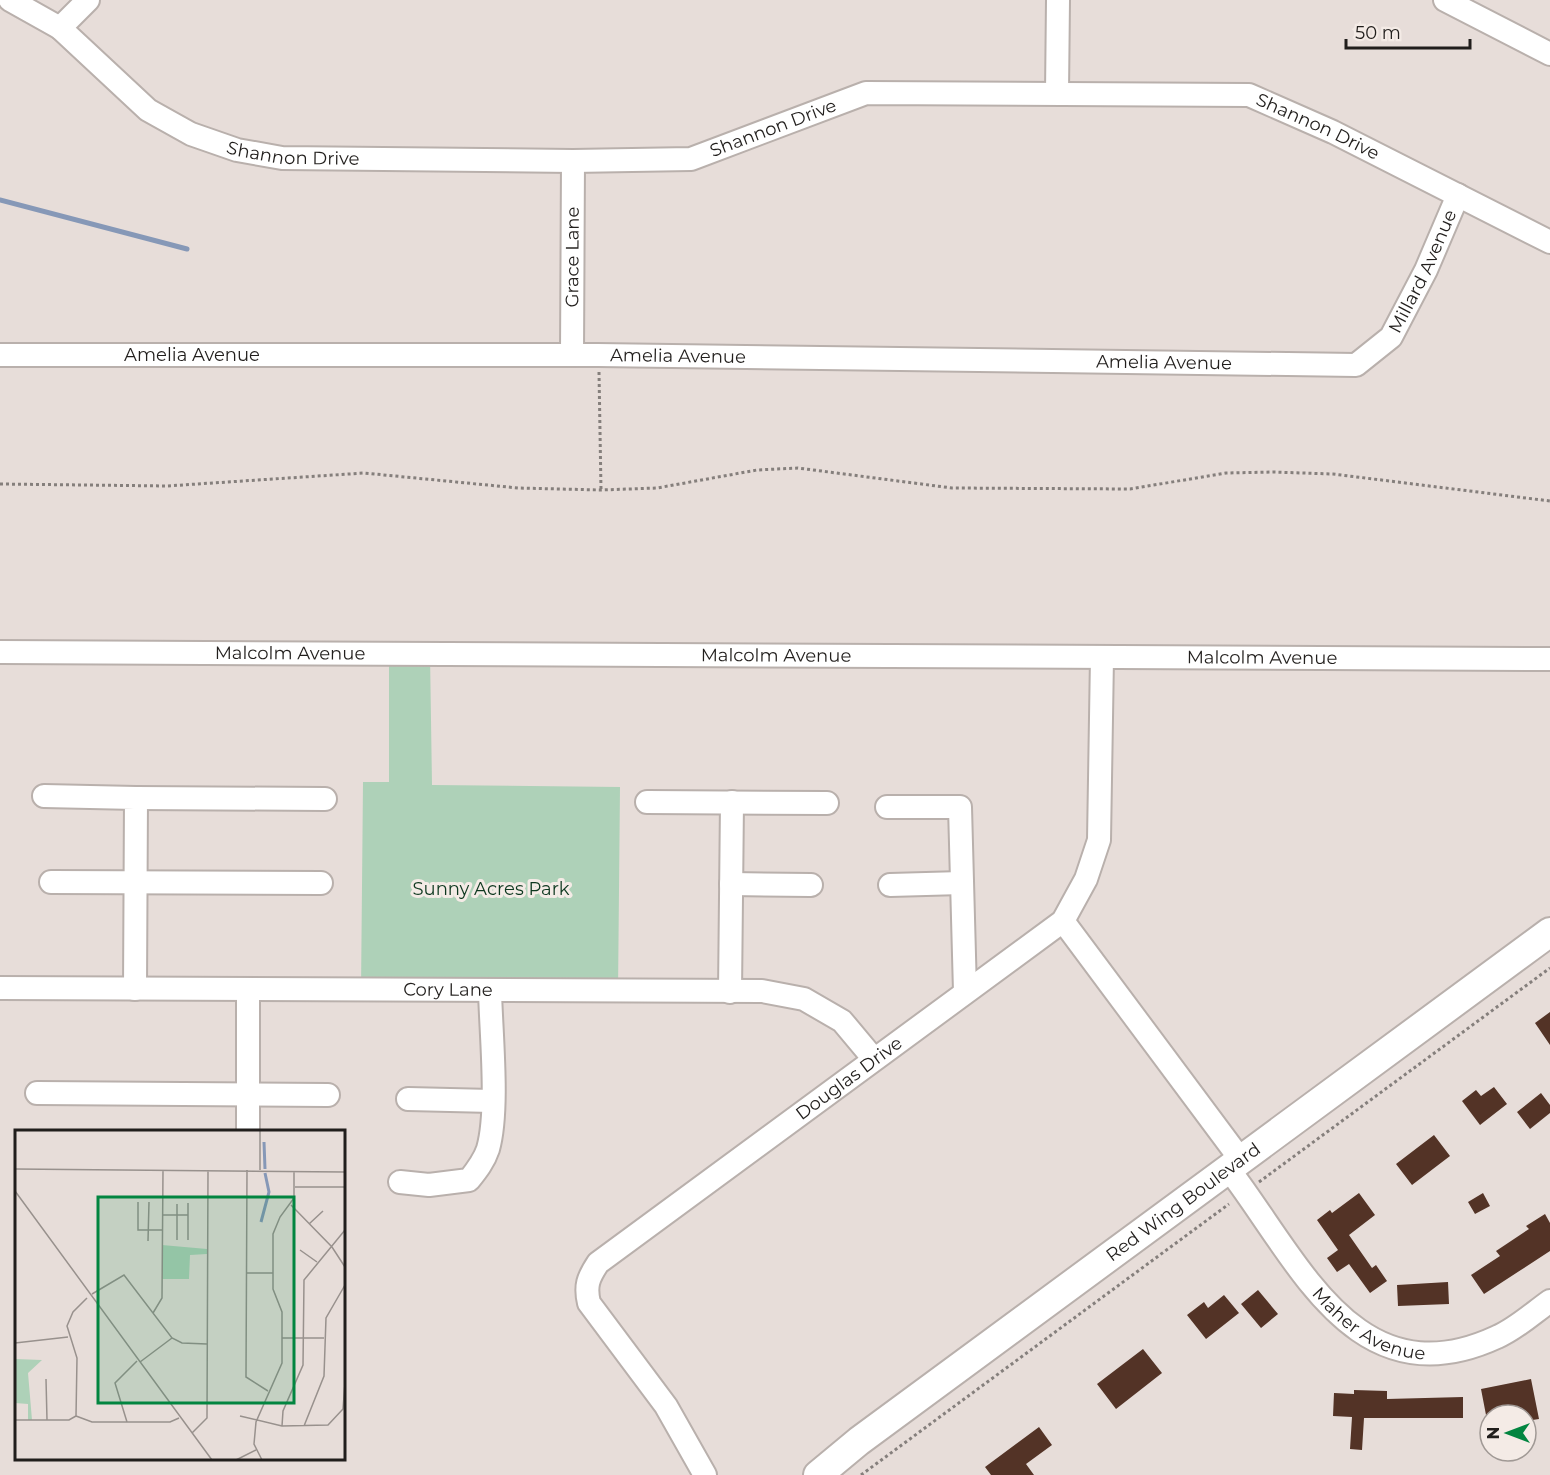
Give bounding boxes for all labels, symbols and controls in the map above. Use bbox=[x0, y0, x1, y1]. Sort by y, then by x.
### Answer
scale bar bbox=[1346, 12, 1470, 50]
text: 50 m bbox=[1355, 22, 1401, 44]
street label: Shannon Drive bbox=[1253, 89, 1383, 165]
street label: Shannon Drive bbox=[707, 94, 840, 162]
street label: Shannon Drive bbox=[224, 136, 360, 170]
street label: Grace Lane bbox=[561, 206, 584, 308]
street label: Millard Avenue bbox=[1384, 206, 1462, 337]
street label: Amelia Avenue bbox=[124, 344, 260, 366]
street label: Amelia Avenue bbox=[610, 344, 746, 368]
street label: Amelia Avenue bbox=[1096, 351, 1232, 374]
street label: Malcolm Avenue bbox=[215, 642, 365, 665]
street label: Malcolm Avenue bbox=[701, 644, 851, 667]
street label: Malcolm Avenue bbox=[1187, 646, 1337, 669]
park label: Sunny Acres Park bbox=[412, 878, 570, 900]
street label: Cory Lane bbox=[403, 979, 493, 1001]
street label: Douglas Drive bbox=[791, 1032, 907, 1125]
inset map bbox=[15, 1130, 345, 1460]
street label: Red Wing Boulevard bbox=[1102, 1138, 1265, 1266]
street label: Maher Avenue bbox=[1308, 1283, 1426, 1365]
north arrow bbox=[1478, 1403, 1538, 1463]
text: N bbox=[1484, 1427, 1503, 1439]

